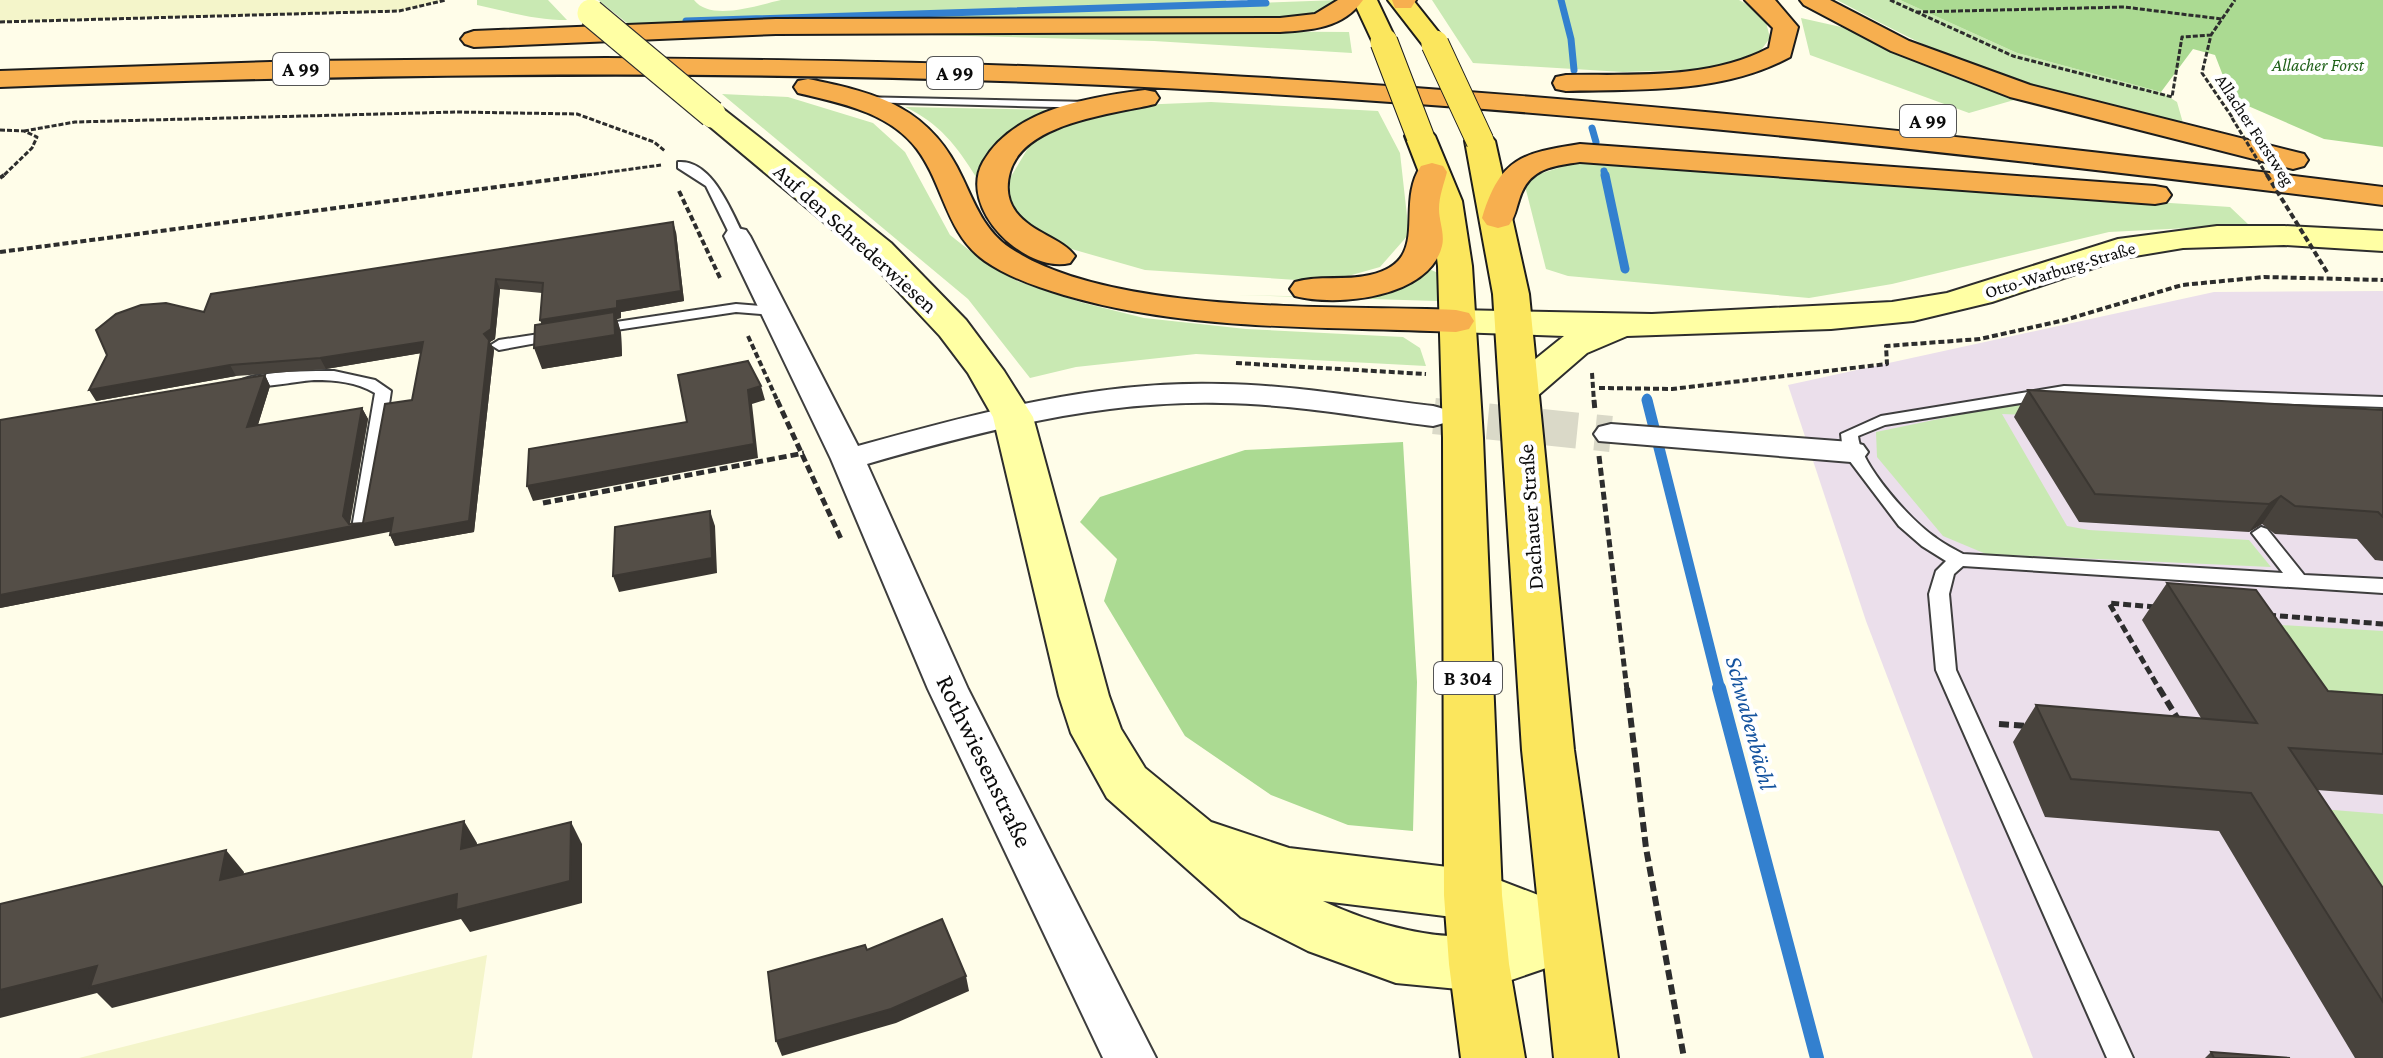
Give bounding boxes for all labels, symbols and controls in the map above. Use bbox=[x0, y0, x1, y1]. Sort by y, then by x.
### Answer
road number: A 99 bbox=[273, 53, 329, 85]
park label: Allacher Forst bbox=[2271, 55, 2365, 75]
road number: A 99 bbox=[927, 57, 983, 89]
street label: Allacher Forstweg bbox=[2211, 70, 2299, 190]
road number: A 99 bbox=[1900, 105, 1956, 137]
street label: Auf den Schrederwiesen bbox=[769, 159, 942, 318]
street label: Otto-Warburg-Straße bbox=[1982, 238, 2138, 302]
street label: Dachauer Straße bbox=[1513, 443, 1548, 591]
water label: Schwabenbächl bbox=[1721, 653, 1783, 794]
road number: B 304 bbox=[1434, 662, 1502, 694]
street label: Rothwiesenstraße bbox=[930, 670, 1039, 852]

